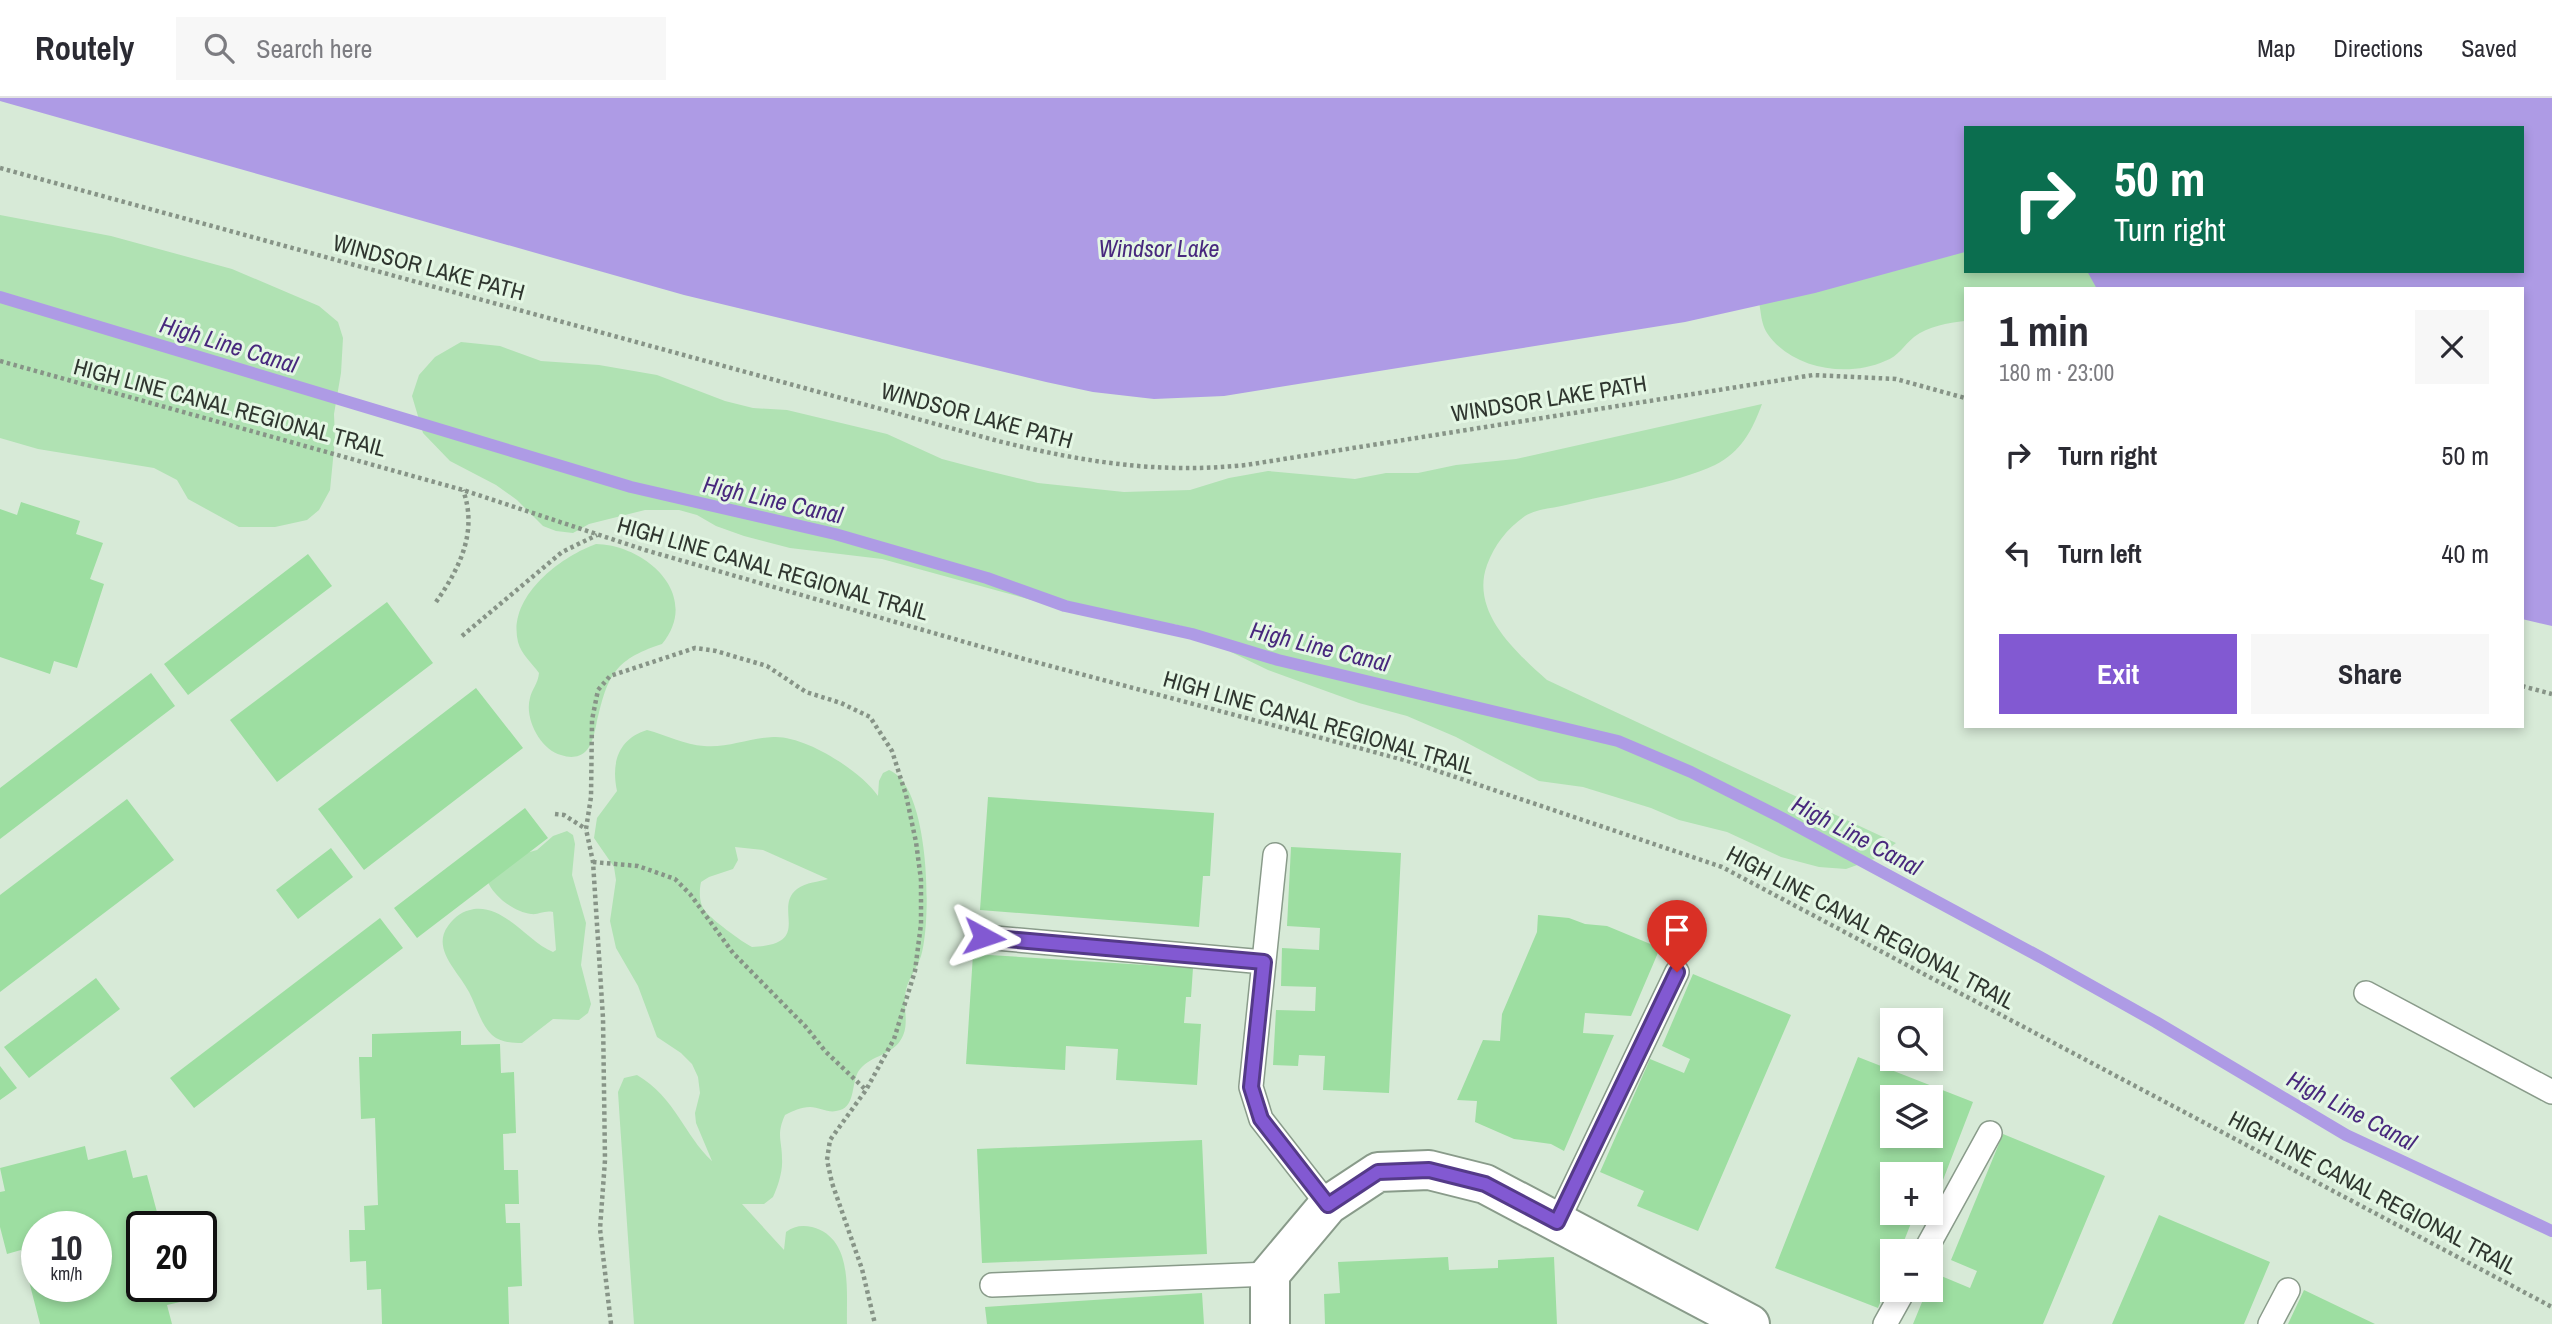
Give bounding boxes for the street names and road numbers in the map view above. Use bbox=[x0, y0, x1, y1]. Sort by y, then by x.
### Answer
street label: WINDSOR LAKE PATH bbox=[330, 226, 528, 308]
street label: HIGH LINE CANAL REGIONAL TRAIL bbox=[70, 350, 390, 464]
street label: WINDSOR LAKE PATH bbox=[1449, 367, 1649, 429]
street label: WINDSOR LAKE PATH bbox=[878, 374, 1076, 456]
street label: HIGH LINE CANAL REGIONAL TRAIL bbox=[614, 509, 933, 627]
street label: HIGH LINE CANAL REGIONAL TRAIL bbox=[1160, 663, 1479, 781]
street label: HIGH LINE CANAL REGIONAL TRAIL bbox=[1721, 838, 2021, 1017]
street label: HIGH LINE CANAL REGIONAL TRAIL bbox=[2223, 1103, 2523, 1282]

